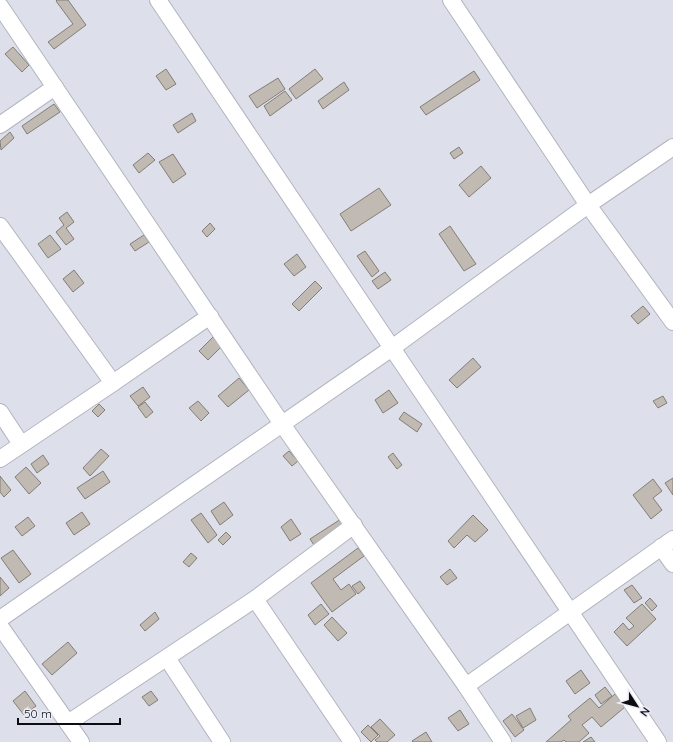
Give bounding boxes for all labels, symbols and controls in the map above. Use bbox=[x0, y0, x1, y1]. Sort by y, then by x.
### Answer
north arrow bbox=[617, 686, 657, 726]
scale bar bbox=[18, 700, 120, 726]
text: N bbox=[637, 704, 653, 719]
text: 50 m bbox=[24, 706, 52, 721]

